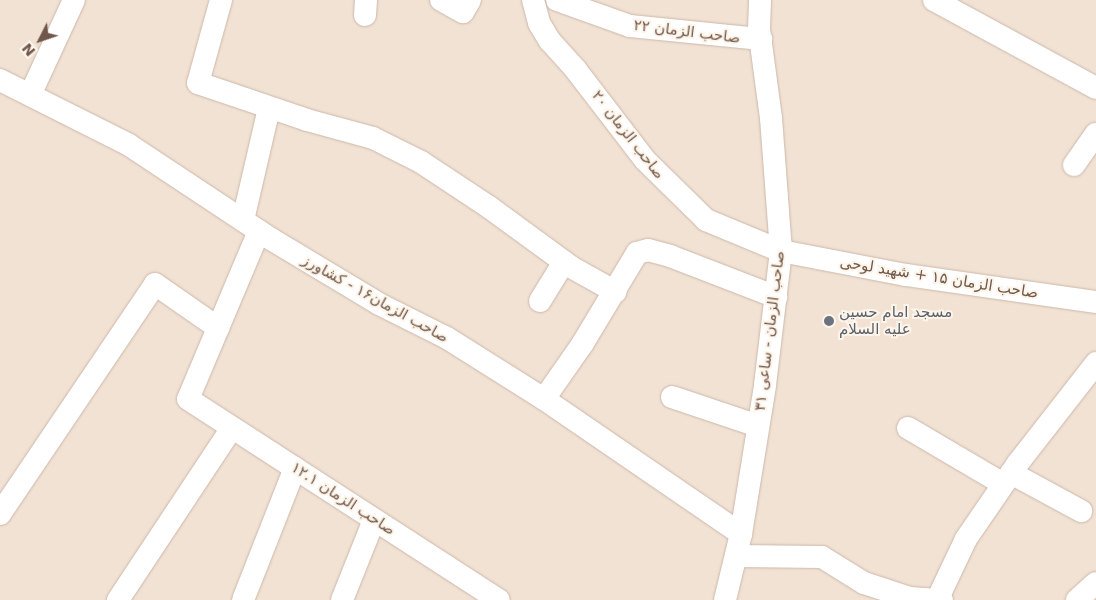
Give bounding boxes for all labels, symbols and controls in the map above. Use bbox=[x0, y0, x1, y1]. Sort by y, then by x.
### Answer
north arrow bbox=[15, 15, 65, 65]
street label: صاحب الزمان ۲۲ bbox=[633, 17, 741, 47]
text: N bbox=[19, 40, 39, 60]
street label: صاحب الزمان ۲۰ bbox=[588, 87, 668, 183]
street label: صاحب الزمان - ساعی ۳۱ bbox=[751, 250, 789, 412]
street label: صاحب الزمان۱۶ - کشاورز bbox=[299, 251, 451, 347]
street label: صاحب الزمان ۱۵ + شهید لوحی bbox=[839, 253, 1039, 303]
place label: مسجد امام حسین علیه السلام bbox=[839, 303, 952, 338]
marker: مسجد امام حسین علیه السلام bbox=[823, 315, 835, 327]
street label: صاحب الزمان ۱۲.۱ bbox=[288, 459, 398, 539]

